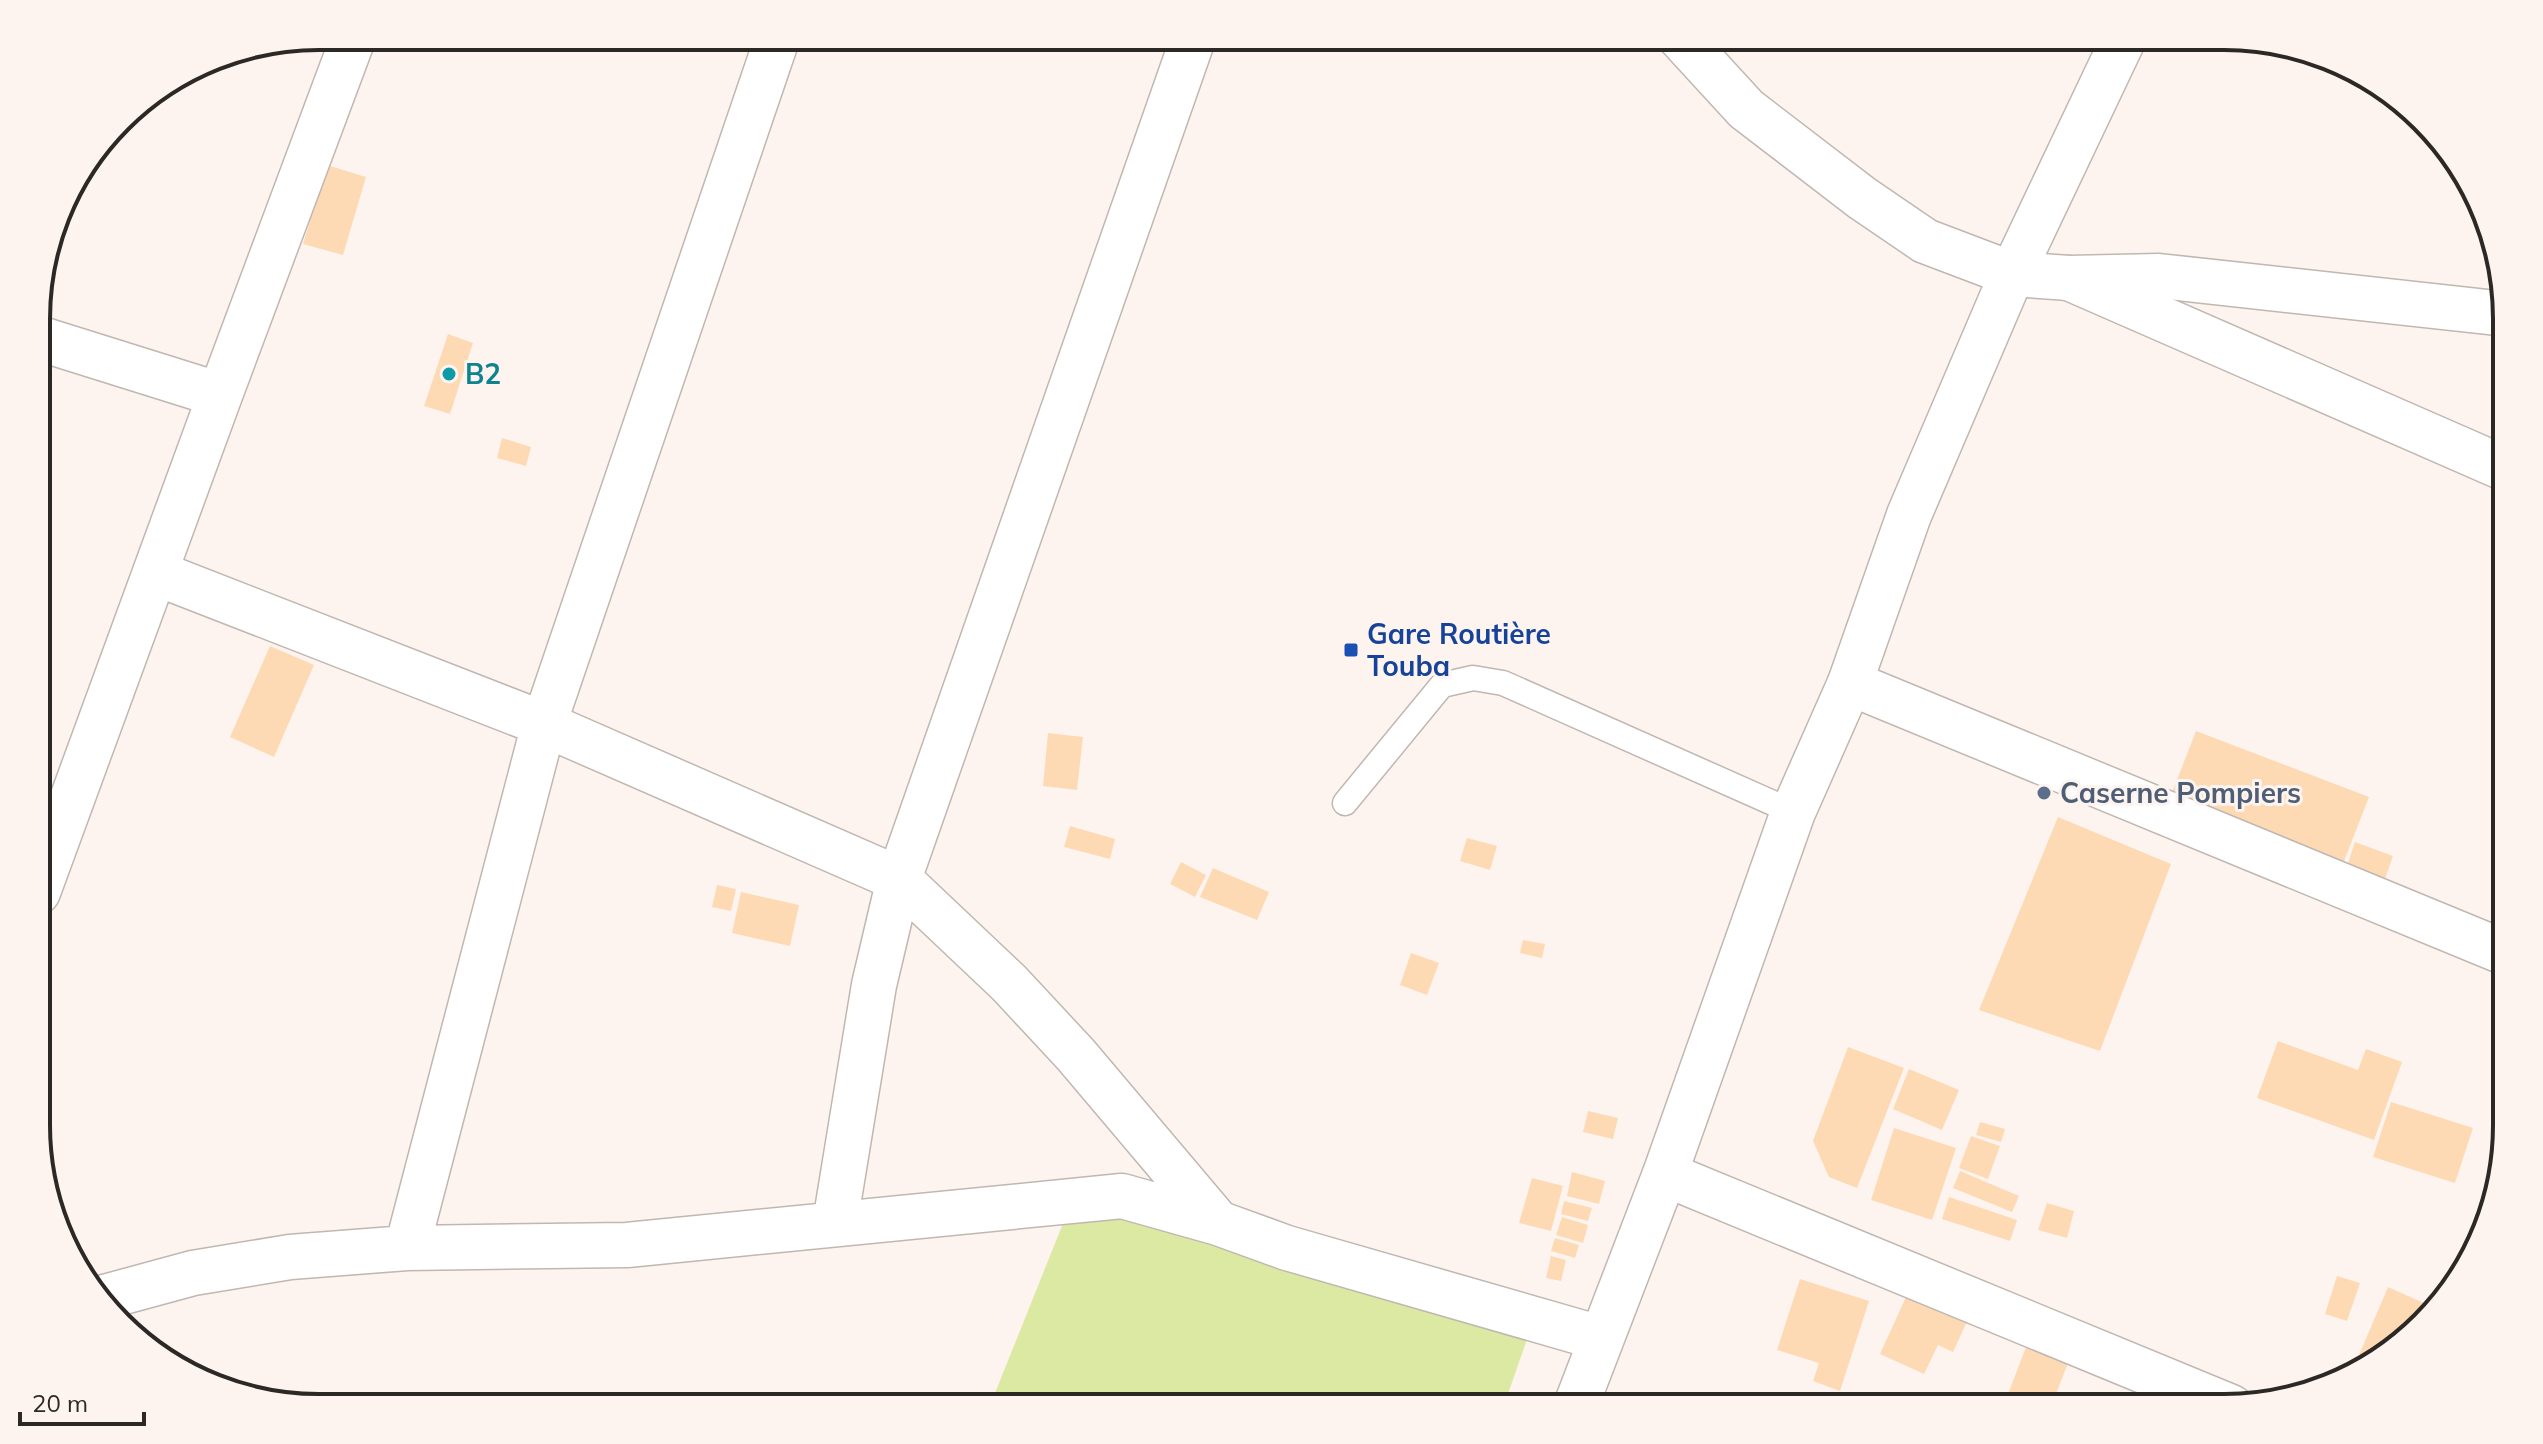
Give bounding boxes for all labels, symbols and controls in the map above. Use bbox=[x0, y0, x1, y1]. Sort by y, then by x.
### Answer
place label: B2 bbox=[465, 356, 501, 391]
marker: B2 bbox=[440, 365, 458, 383]
place label: Gare Routière Touba bbox=[1367, 616, 1551, 683]
marker: Gare Routière Touba bbox=[1342, 641, 1360, 659]
place label: Caserne Pompiers bbox=[2060, 775, 2301, 810]
marker: Caserne Pompiers bbox=[2035, 784, 2053, 802]
scale bar bbox=[20, 1376, 144, 1426]
text: 20 m bbox=[32, 1388, 88, 1418]

